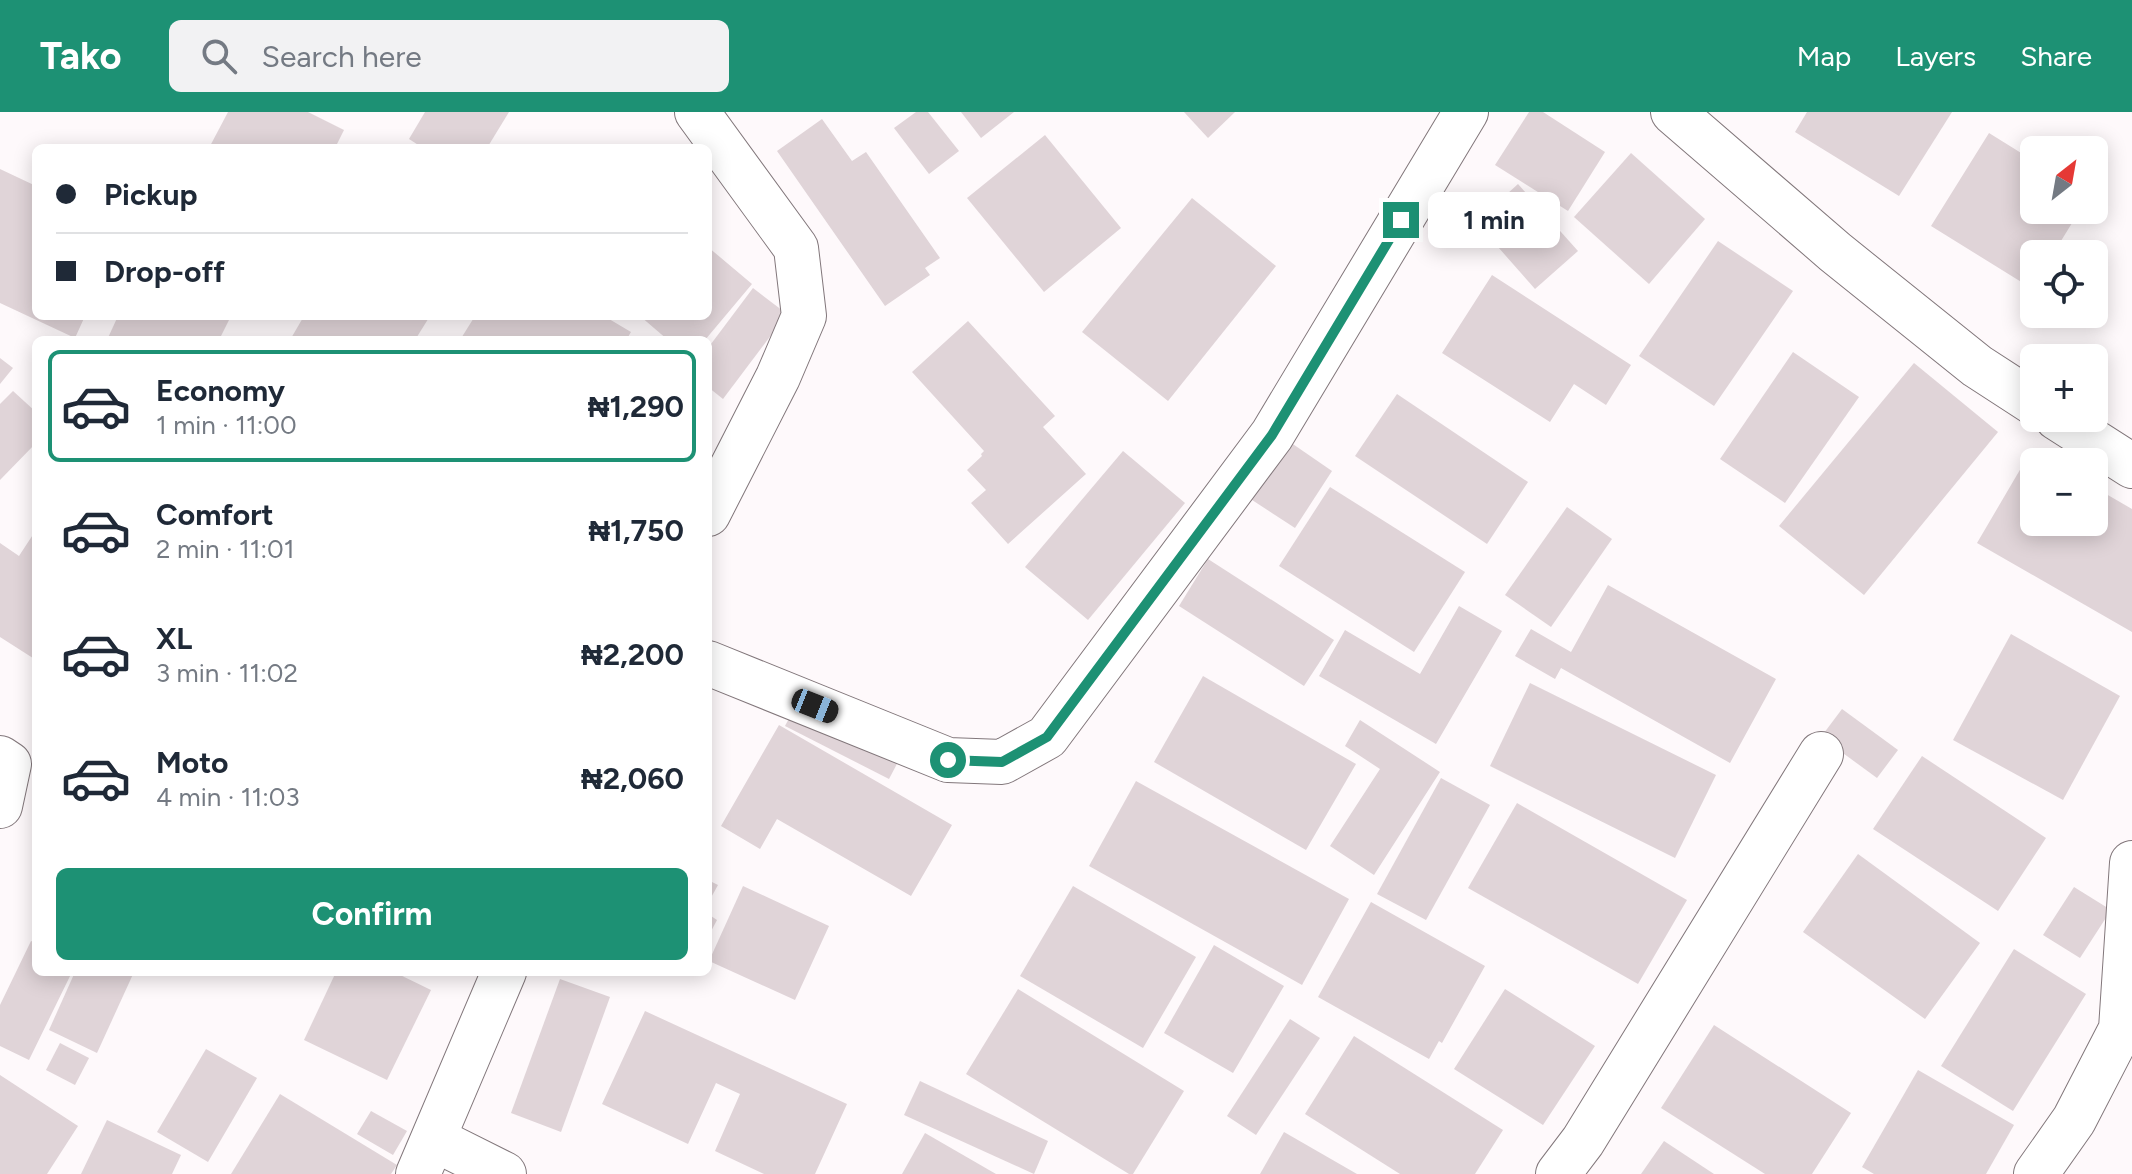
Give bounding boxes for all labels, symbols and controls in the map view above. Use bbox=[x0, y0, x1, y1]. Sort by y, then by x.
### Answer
search box bbox=[169, 20, 729, 92]
text: Tako bbox=[40, 33, 121, 79]
icon: search bbox=[197, 34, 241, 78]
text: Search here bbox=[261, 38, 422, 75]
text: Map bbox=[1797, 39, 1851, 73]
text: Layers bbox=[1895, 39, 1976, 73]
text: Share bbox=[2020, 39, 2092, 73]
north arrow bbox=[2020, 136, 2108, 224]
map controls bbox=[2020, 136, 2108, 536]
text: Pickup bbox=[104, 176, 198, 213]
callout: 1 min bbox=[1429, 192, 1561, 248]
route end bbox=[1383, 202, 1419, 238]
text: 1 min bbox=[1463, 204, 1525, 236]
button: locate bbox=[2020, 240, 2108, 328]
text: Drop-off bbox=[104, 253, 225, 290]
button: + bbox=[2020, 344, 2108, 432]
icon: car bbox=[60, 370, 132, 442]
text: Economy bbox=[156, 372, 285, 409]
text: ₦1,290 bbox=[588, 388, 684, 425]
text: 1 min · 11:00 bbox=[156, 409, 297, 441]
button: − bbox=[2020, 448, 2108, 536]
icon: car bbox=[60, 494, 132, 566]
text: Comfort bbox=[156, 496, 274, 533]
text: ₦1,750 bbox=[588, 512, 684, 549]
text: 2 min · 11:01 bbox=[156, 533, 295, 565]
icon: car bbox=[60, 618, 132, 690]
text: XL bbox=[156, 620, 192, 657]
text: ₦2,200 bbox=[581, 636, 684, 673]
text: 3 min · 11:02 bbox=[156, 657, 298, 689]
car bbox=[788, 686, 842, 726]
icon: car bbox=[60, 742, 132, 814]
route start bbox=[930, 742, 966, 778]
text: Moto bbox=[156, 744, 228, 781]
text: ₦2,060 bbox=[581, 760, 684, 797]
text: 4 min · 11:03 bbox=[156, 781, 300, 813]
button: Confirm bbox=[56, 868, 688, 960]

